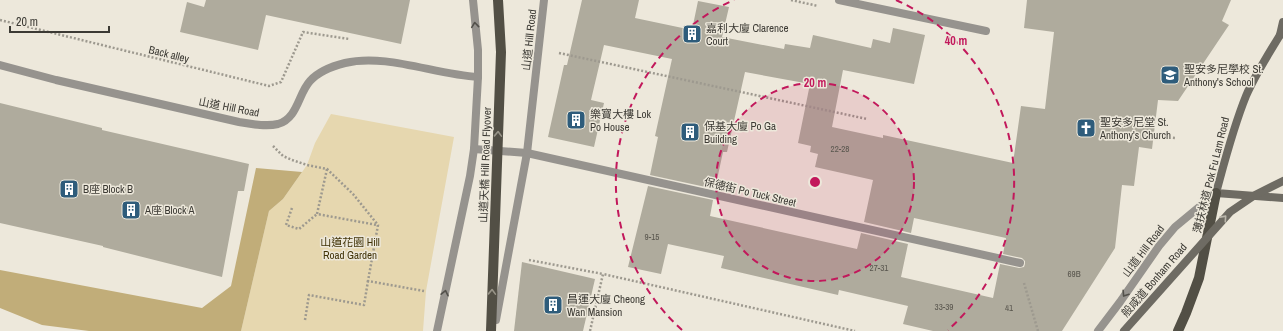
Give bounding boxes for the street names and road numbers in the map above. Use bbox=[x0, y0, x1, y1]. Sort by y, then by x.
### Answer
street label: 山道 Hill Road bbox=[519, 9, 539, 71]
street label: Back alley bbox=[147, 42, 191, 66]
street label: 山道 Hill Road bbox=[197, 94, 261, 120]
street label: 山道天橋 Hill Road Flyover bbox=[476, 107, 494, 223]
street label: 薄扶林道 Pok Fu Lam Road bbox=[1190, 115, 1232, 235]
street label: 保德街 Po Tuck Street bbox=[703, 175, 798, 210]
street label: 山道 Hill Road bbox=[1119, 222, 1167, 280]
street label: 般咸道 Bonham Road bbox=[1118, 240, 1190, 320]

